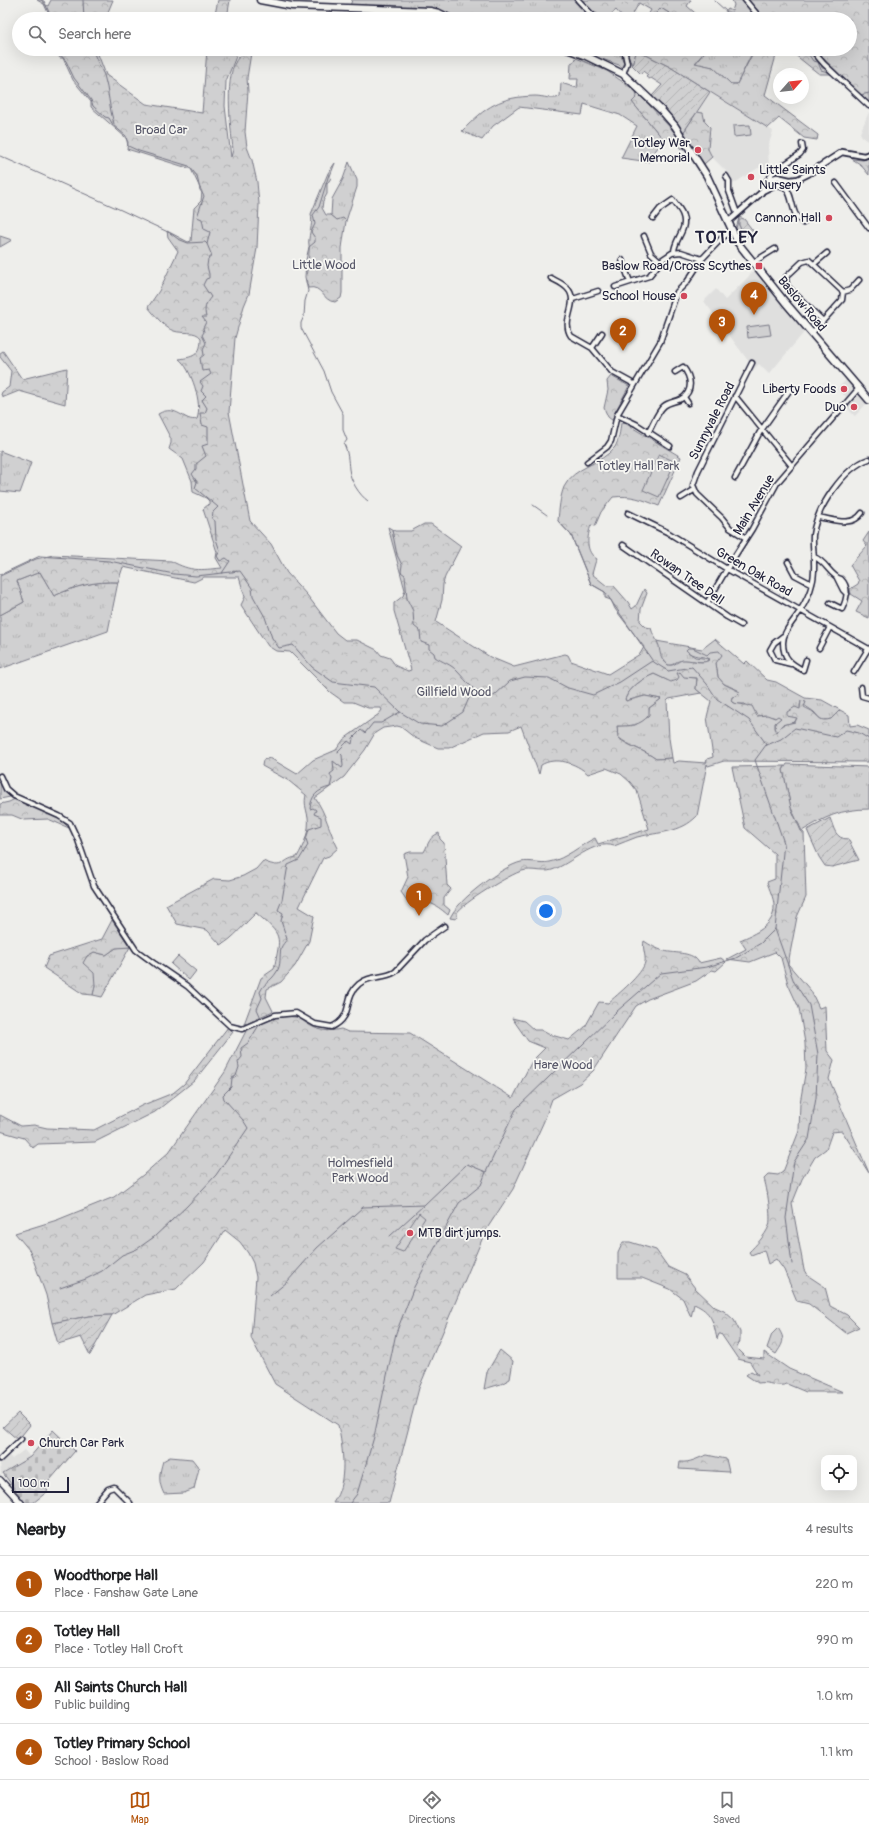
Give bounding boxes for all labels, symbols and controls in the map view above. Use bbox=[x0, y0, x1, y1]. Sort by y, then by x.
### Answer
search box bbox=[12, 12, 857, 56]
icon: search bbox=[26, 23, 48, 45]
text: Search here bbox=[58, 25, 131, 44]
north arrow bbox=[773, 68, 809, 104]
park label: Broad Car bbox=[135, 122, 188, 138]
place label: Totley War Memorial bbox=[631, 135, 690, 166]
marker: Totley War Memorial bbox=[693, 145, 703, 155]
place label: Little Saints Nursery bbox=[759, 162, 826, 193]
marker: Little Saints Nursery bbox=[746, 172, 756, 182]
place label: Cannon Hall bbox=[755, 210, 821, 226]
marker: Cannon Hall bbox=[824, 213, 834, 223]
district label: TOTLEY bbox=[694, 227, 759, 248]
park label: Little Wood bbox=[292, 257, 356, 273]
place label: Baslow Road/Cross Scythes bbox=[602, 258, 751, 274]
marker: Baslow Road/Cross Scythes bbox=[754, 261, 764, 271]
street label: Baslow Road bbox=[774, 273, 830, 335]
pin: 4 bbox=[741, 282, 767, 315]
place label: School House bbox=[602, 288, 677, 304]
marker: School House bbox=[679, 291, 689, 301]
pin: 3 bbox=[709, 309, 735, 342]
pin: 2 bbox=[610, 318, 636, 351]
street label: Sunnyvale Road bbox=[686, 379, 738, 463]
place label: Liberty Foods bbox=[762, 381, 836, 397]
marker: Liberty Foods bbox=[839, 384, 849, 394]
place label: Duo bbox=[825, 399, 846, 415]
marker: Duo bbox=[849, 402, 859, 412]
park label: Totley Hall Park bbox=[597, 458, 680, 474]
street label: Main Avenue bbox=[730, 471, 779, 538]
street label: Green Oak Road bbox=[713, 544, 795, 600]
street label: Rowan Tree Dell bbox=[647, 546, 727, 608]
park label: Gillfield Wood bbox=[417, 684, 491, 700]
pin: 1 bbox=[406, 883, 432, 916]
your location bbox=[536, 901, 556, 921]
park label: Hare Wood bbox=[533, 1057, 593, 1073]
park label: Holmesfield Park Wood bbox=[327, 1155, 393, 1186]
place label: MTB dirt jumps. bbox=[418, 1225, 501, 1241]
marker: MTB dirt jumps. bbox=[405, 1228, 415, 1238]
place label: Church Car Park bbox=[39, 1435, 125, 1451]
marker: Church Car Park bbox=[26, 1438, 36, 1448]
map controls bbox=[821, 1455, 857, 1491]
button: locate bbox=[821, 1455, 857, 1491]
scale bar bbox=[12, 1475, 69, 1494]
text: 100 m bbox=[18, 1477, 49, 1490]
text: Nearby bbox=[16, 1519, 65, 1540]
text: 4 results bbox=[806, 1521, 853, 1537]
text: Woodthorpe Hall bbox=[54, 1566, 158, 1585]
text: 1 bbox=[26, 1576, 32, 1592]
text: 220 m bbox=[815, 1576, 853, 1592]
text: Place · Fanshaw Gate Lane bbox=[54, 1585, 198, 1601]
text: Totley Hall bbox=[54, 1622, 120, 1641]
text: 2 bbox=[25, 1632, 33, 1648]
text: 990 m bbox=[816, 1632, 853, 1648]
text: Place · Totley Hall Croft bbox=[54, 1641, 183, 1657]
text: All Saints Church Hall bbox=[54, 1678, 187, 1697]
text: 3 bbox=[25, 1688, 33, 1704]
text: 1.0 km bbox=[816, 1688, 853, 1704]
text: Public building bbox=[54, 1697, 130, 1713]
text: Totley Primary School bbox=[54, 1734, 190, 1753]
text: 4 bbox=[25, 1744, 33, 1760]
text: 1.1 km bbox=[820, 1744, 853, 1760]
text: School · Baslow Road bbox=[54, 1753, 169, 1769]
tab: Map bbox=[129, 1789, 151, 1826]
tab: Directions bbox=[409, 1789, 455, 1826]
tab: Saved bbox=[713, 1789, 740, 1826]

